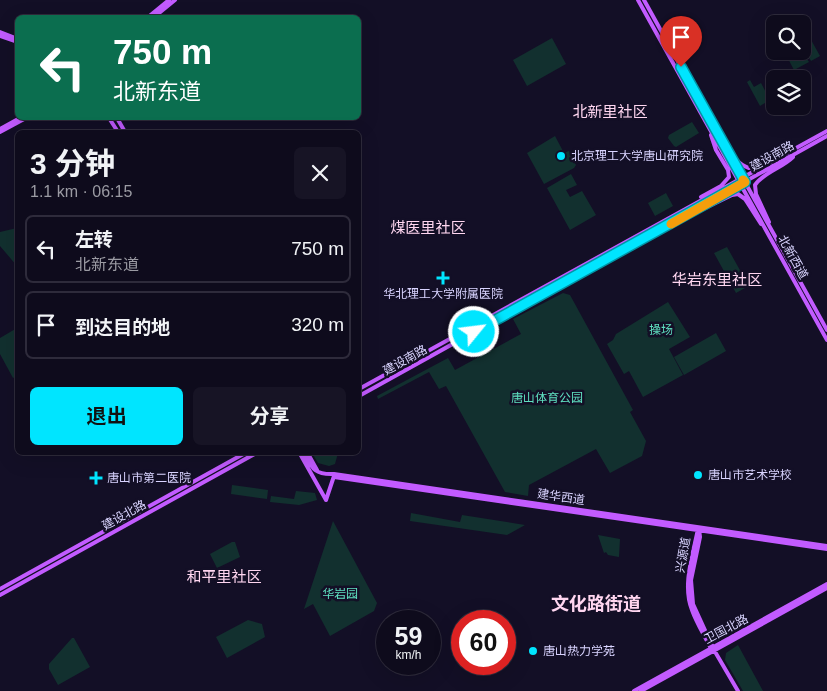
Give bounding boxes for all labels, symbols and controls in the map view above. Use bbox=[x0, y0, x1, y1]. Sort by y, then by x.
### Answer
map controls bbox=[766, 15, 811, 115]
button: search bbox=[766, 15, 811, 60]
pin bbox=[660, 16, 702, 67]
icon: arrive bbox=[667, 23, 695, 51]
text: 750 m bbox=[113, 32, 212, 71]
icon: left bbox=[30, 35, 95, 100]
button: layers bbox=[766, 70, 811, 115]
text: 北新东道 bbox=[113, 79, 201, 104]
district label: 北新里社区 bbox=[572, 103, 648, 120]
street label: 建设南路 bbox=[748, 138, 796, 174]
text: 3 分钟 bbox=[30, 147, 115, 180]
button: close bbox=[294, 147, 346, 199]
place label: 北京理工大学唐山研究院 bbox=[571, 149, 703, 163]
marker: 北京理工大学唐山研究院 bbox=[555, 150, 567, 162]
text: 1.1 km · 06:15 bbox=[30, 183, 132, 200]
district label: 煤医里社区 bbox=[390, 219, 466, 236]
text: 左转 bbox=[75, 229, 113, 250]
street label: 北新西道 bbox=[775, 233, 811, 281]
icon: left bbox=[32, 235, 60, 263]
text: 750 m bbox=[291, 238, 344, 259]
text: 北新东道 bbox=[75, 256, 139, 273]
marker: 华北理工大学附属医院 bbox=[436, 271, 450, 285]
district label: 华岩东里社区 bbox=[672, 271, 762, 288]
place label: 华北理工大学附属医院 bbox=[383, 287, 503, 301]
position arrow bbox=[447, 305, 499, 357]
icon: arrive bbox=[32, 311, 60, 339]
text: 320 m bbox=[291, 314, 344, 335]
text: 到达目的地 bbox=[75, 317, 170, 338]
park label: 操场 bbox=[649, 323, 673, 337]
street label: 建设南路 bbox=[381, 342, 429, 378]
button: 退出 bbox=[30, 387, 183, 445]
button: 分享 bbox=[193, 387, 346, 445]
park label: 唐山体育公园 bbox=[511, 391, 583, 405]
place label: 唐山市艺术学校 bbox=[708, 468, 792, 482]
marker: 唐山市艺术学校 bbox=[692, 469, 704, 481]
marker: 唐山市第二医院 bbox=[89, 471, 103, 485]
place label: 唐山市第二医院 bbox=[107, 471, 191, 485]
street label: 建华西道 bbox=[536, 487, 586, 507]
street label: 建设北路 bbox=[100, 497, 148, 533]
street label: 兴源道 bbox=[673, 536, 693, 574]
district label: 和平里社区 bbox=[186, 568, 262, 585]
park label: 华岩园 bbox=[322, 587, 358, 601]
district label: 文化路街道 bbox=[551, 594, 641, 614]
speed limit sign: 60 bbox=[451, 610, 516, 675]
street label: 卫国北路 bbox=[702, 612, 750, 646]
text: 59 bbox=[395, 622, 422, 650]
place label: 唐山热力学苑 bbox=[543, 644, 615, 658]
marker: 唐山热力学苑 bbox=[527, 645, 539, 657]
text: km/h bbox=[395, 648, 422, 662]

